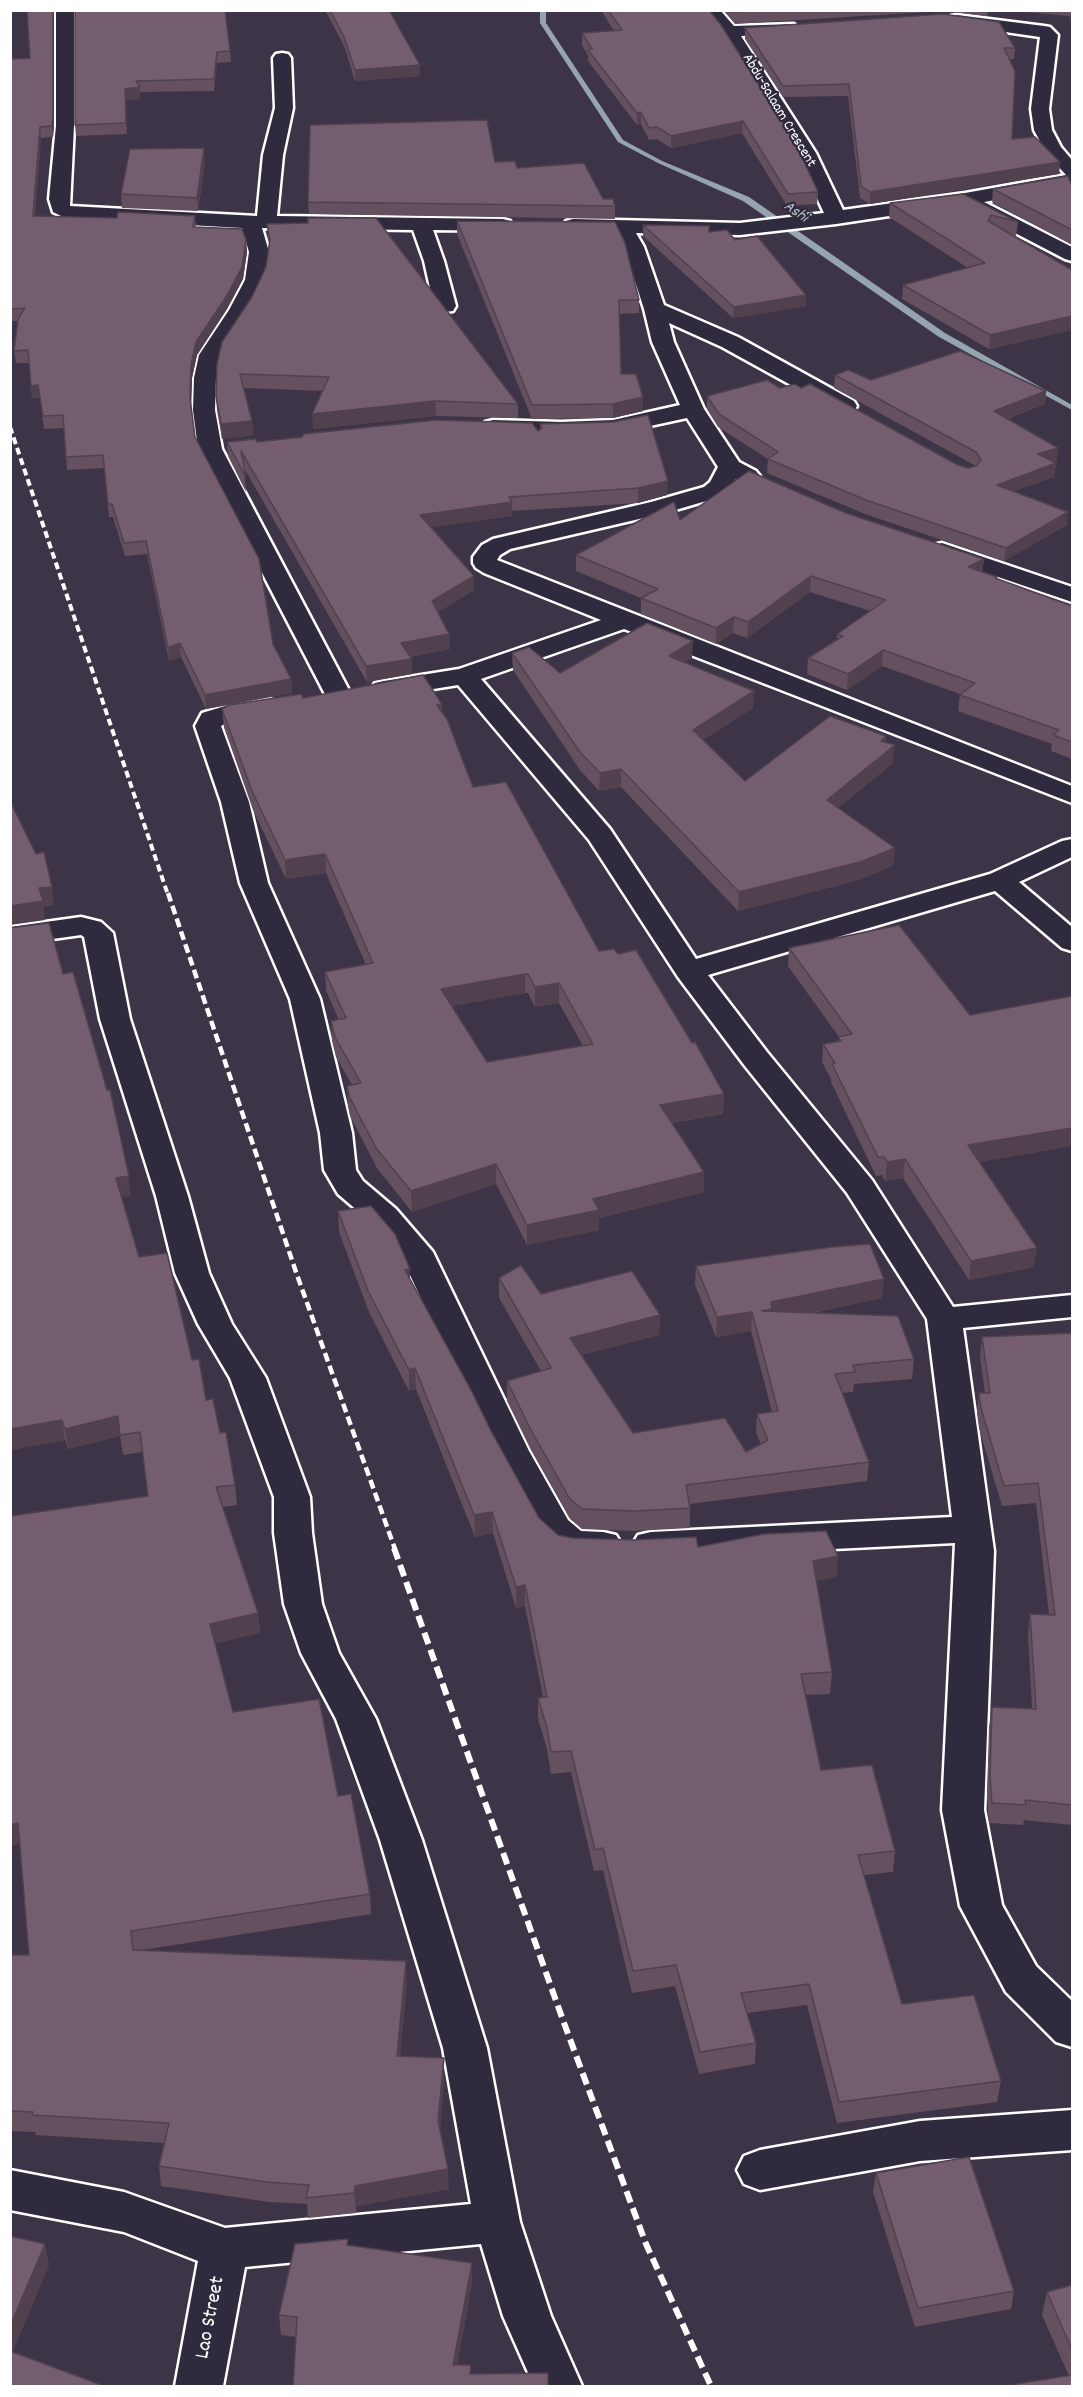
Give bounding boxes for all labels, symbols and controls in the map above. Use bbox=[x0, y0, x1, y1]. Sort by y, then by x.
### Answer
street label: Abdu-Salaam Crescent bbox=[737, 51, 819, 171]
water label: Ashi bbox=[779, 198, 811, 228]
street label: Lao Street bbox=[192, 2275, 232, 2361]

